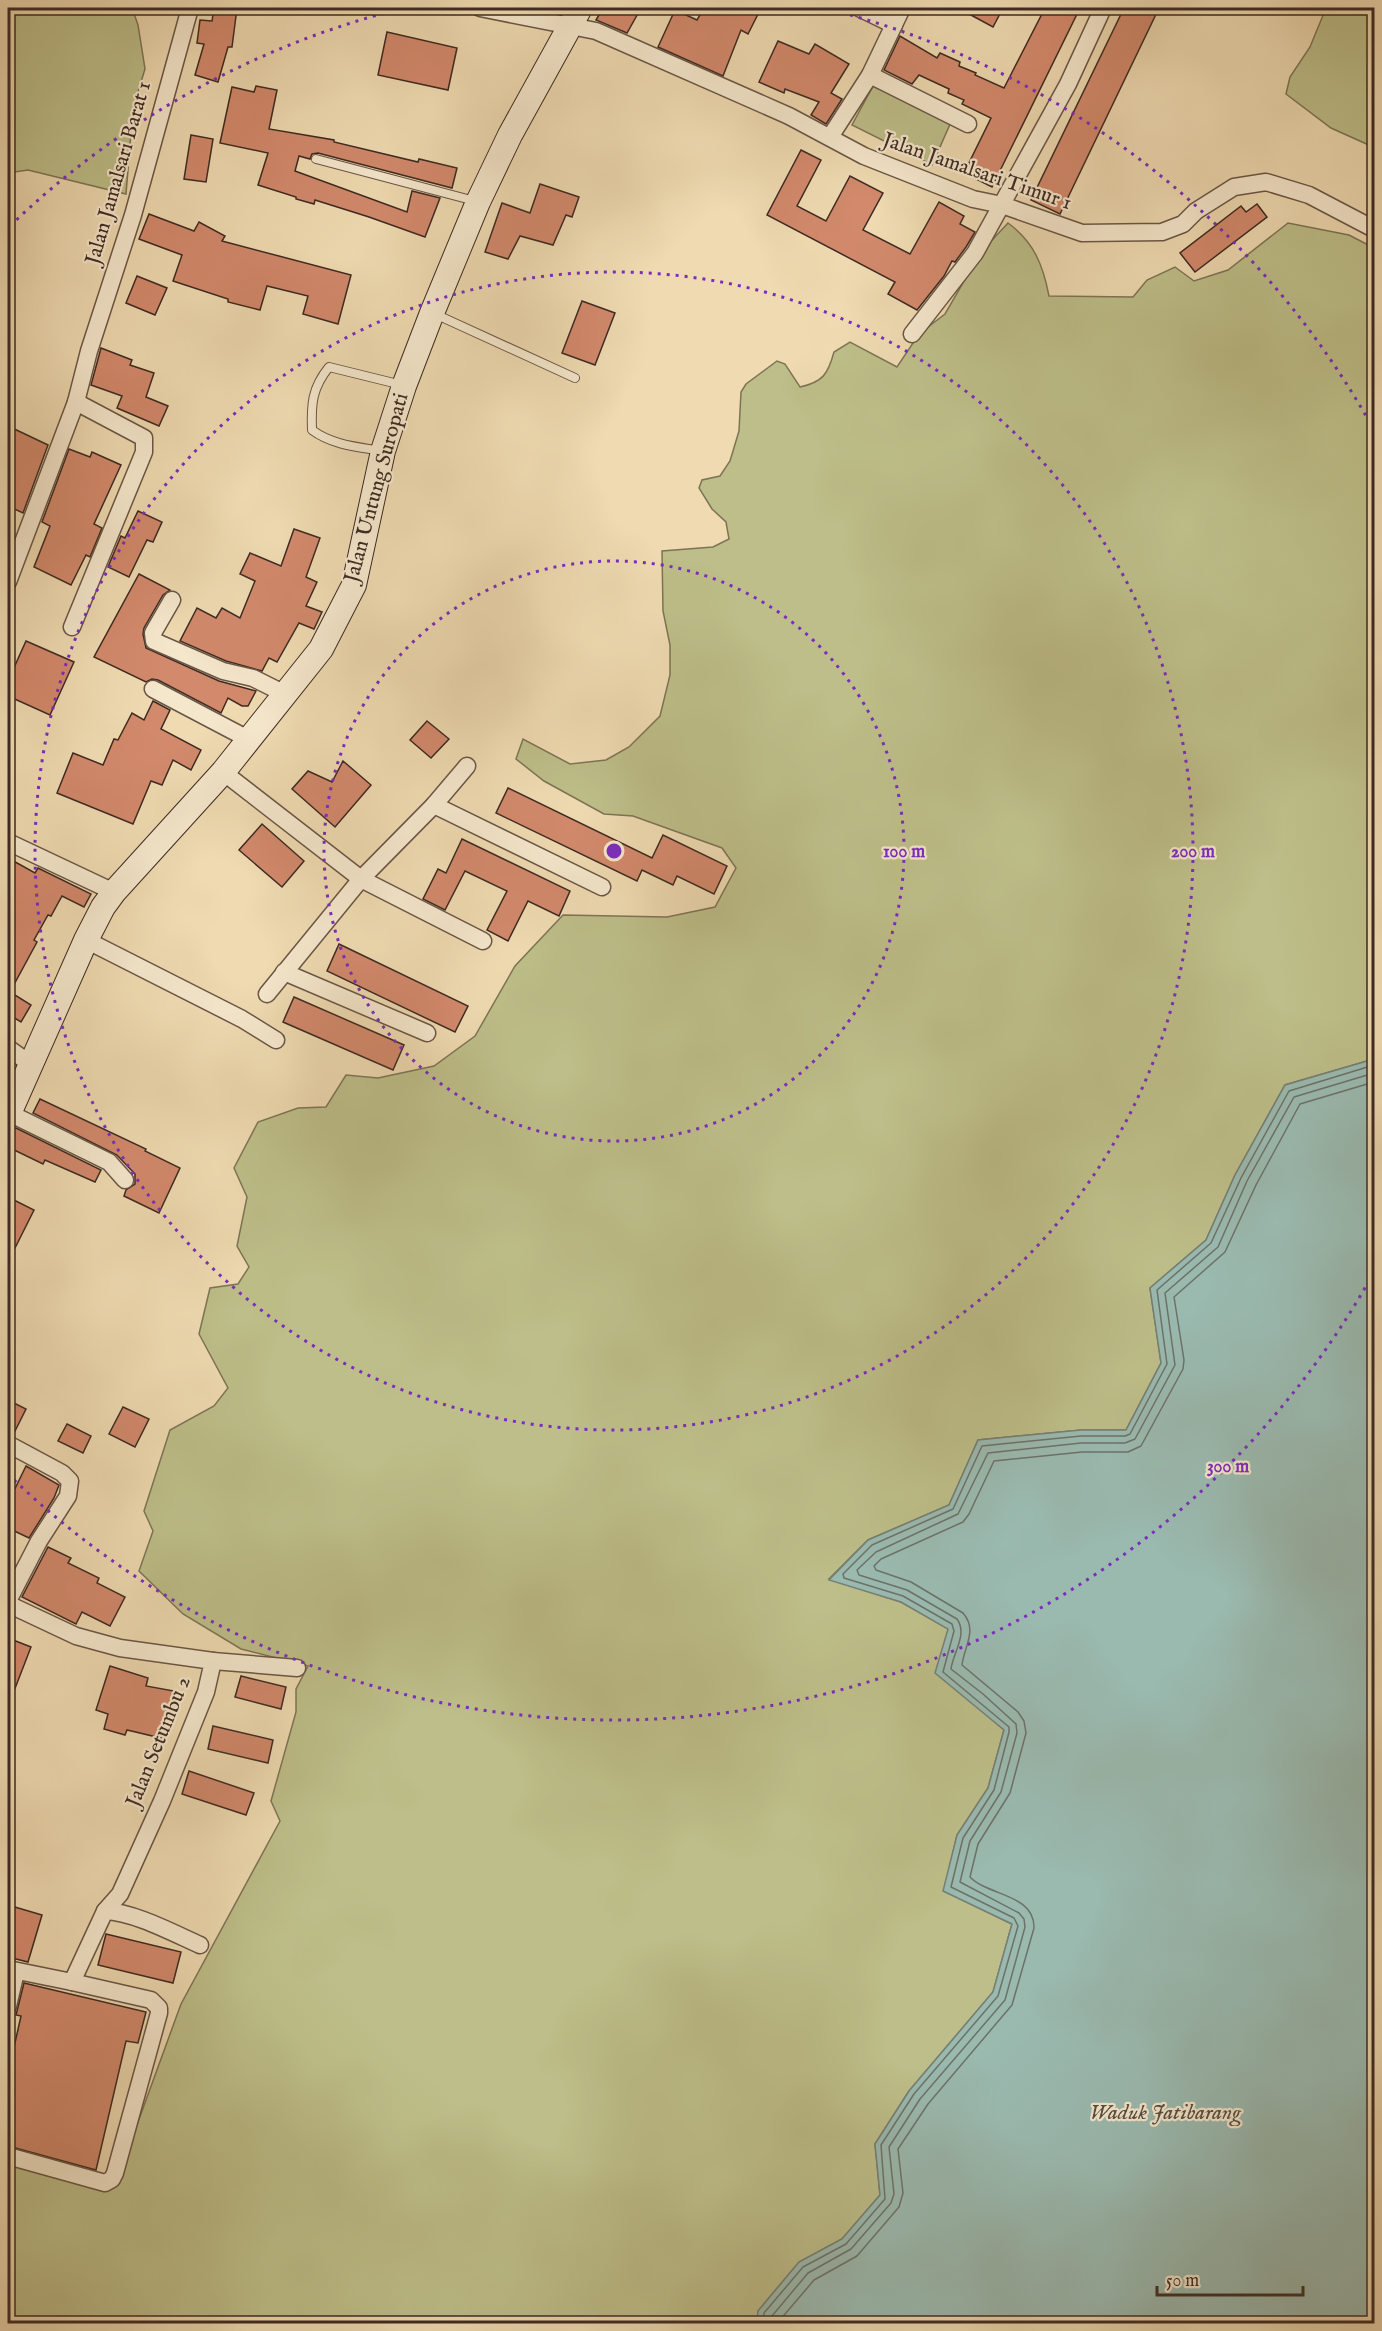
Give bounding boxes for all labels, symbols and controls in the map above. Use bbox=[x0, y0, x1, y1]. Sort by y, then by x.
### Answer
street label: Jalan Jamalsari Barat 1 bbox=[79, 78, 158, 270]
street label: Jalan Jamalsari Timur 1 bbox=[877, 126, 1075, 217]
street label: Jalan Untung Suropati bbox=[338, 390, 415, 588]
centre of rings bbox=[604, 841, 624, 861]
text: 100 m bbox=[883, 841, 925, 864]
text: 200 m bbox=[1171, 841, 1215, 864]
text: 300 m bbox=[1207, 1456, 1249, 1479]
street label: Jalan Setumbu 2 bbox=[120, 1672, 198, 1813]
water label: Waduk Jatibarang bbox=[1089, 2099, 1242, 2127]
scale bar bbox=[1157, 2259, 1302, 2297]
text: 50 m bbox=[1166, 2270, 1199, 2293]

